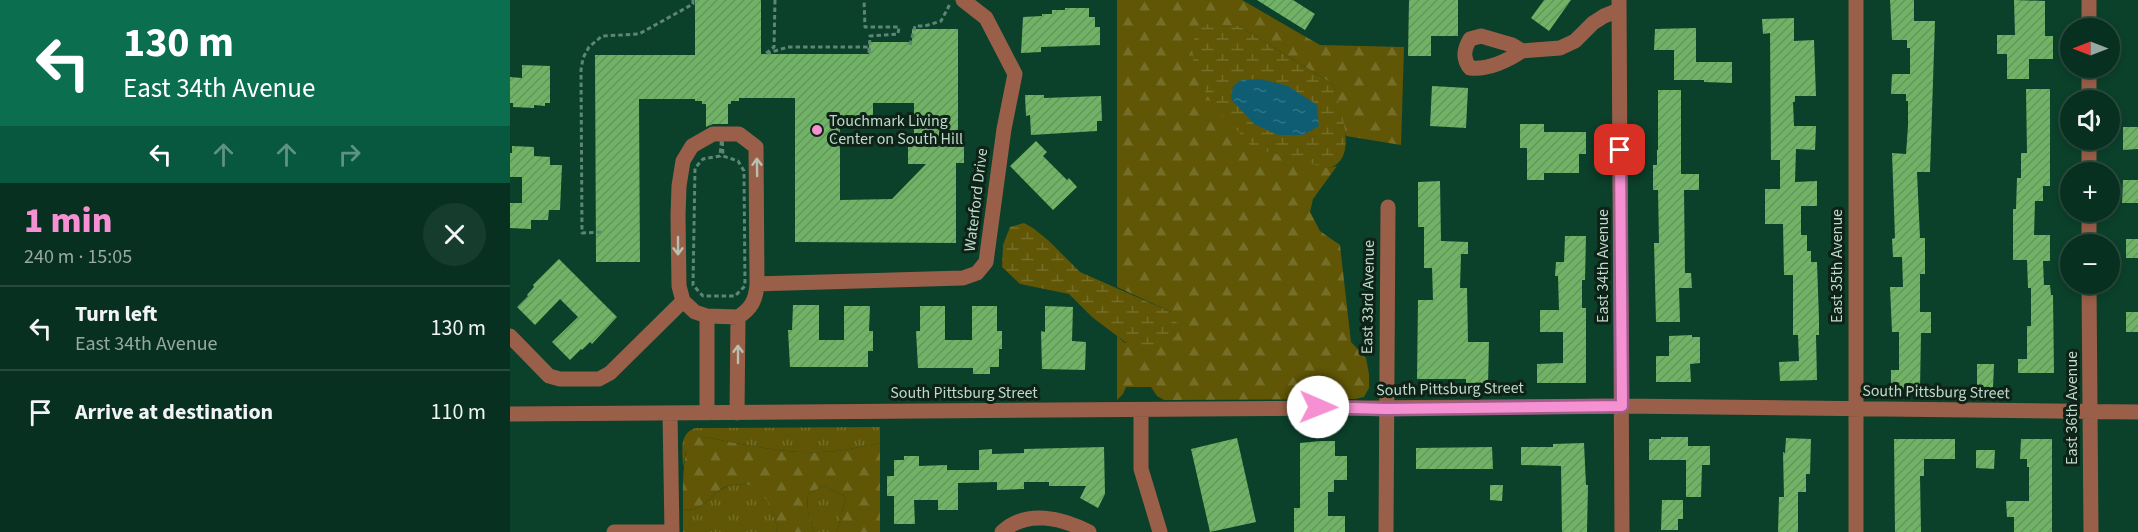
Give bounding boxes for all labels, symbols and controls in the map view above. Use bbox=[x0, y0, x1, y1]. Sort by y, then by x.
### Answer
text: 130 m bbox=[123, 13, 234, 73]
north arrow bbox=[2060, 18, 2120, 78]
map controls bbox=[2060, 18, 2120, 294]
icon: left bbox=[24, 24, 102, 102]
text: East 34th Avenue bbox=[123, 69, 315, 108]
button: sound bbox=[2060, 90, 2120, 150]
place label: Touchmark Living Center on South Hill bbox=[829, 110, 963, 150]
marker: Touchmark Living Center on South Hill bbox=[810, 123, 824, 137]
pin bbox=[1594, 124, 1645, 175]
icon: arrive bbox=[1603, 133, 1636, 166]
icon: left bbox=[144, 138, 177, 171]
icon: ahead bbox=[207, 138, 240, 171]
icon: ahead bbox=[270, 138, 303, 171]
icon: right bbox=[333, 138, 366, 171]
street label: Waterford Drive bbox=[959, 147, 993, 253]
one-way arrow bbox=[752, 158, 763, 178]
button: + bbox=[2060, 162, 2120, 222]
text: 1 min bbox=[24, 195, 112, 246]
button: close bbox=[423, 203, 486, 266]
street label: East 34th Avenue bbox=[1592, 209, 1614, 323]
street label: East 35th Avenue bbox=[1826, 209, 1848, 323]
button: − bbox=[2060, 234, 2120, 294]
one-way arrow bbox=[672, 235, 684, 255]
street label: East 33rd Avenue bbox=[1356, 240, 1380, 354]
text: 240 m · 15:05 bbox=[24, 243, 132, 271]
text: Turn left bbox=[75, 298, 157, 330]
icon: left bbox=[24, 312, 57, 345]
text: 130 m bbox=[431, 312, 486, 344]
text: East 34th Avenue bbox=[75, 330, 218, 358]
one-way arrow bbox=[732, 345, 744, 365]
street label: East 36th Avenue bbox=[2061, 351, 2083, 465]
position arrow bbox=[1286, 375, 1350, 439]
street label: South Pittsburg Street bbox=[1376, 377, 1525, 401]
street label: South Pittsburg Street bbox=[1862, 380, 2011, 404]
street label: South Pittsburg Street bbox=[890, 382, 1038, 404]
icon: arrive bbox=[24, 396, 57, 429]
text: Arrive at destination bbox=[75, 396, 273, 428]
text: 110 m bbox=[431, 396, 486, 428]

